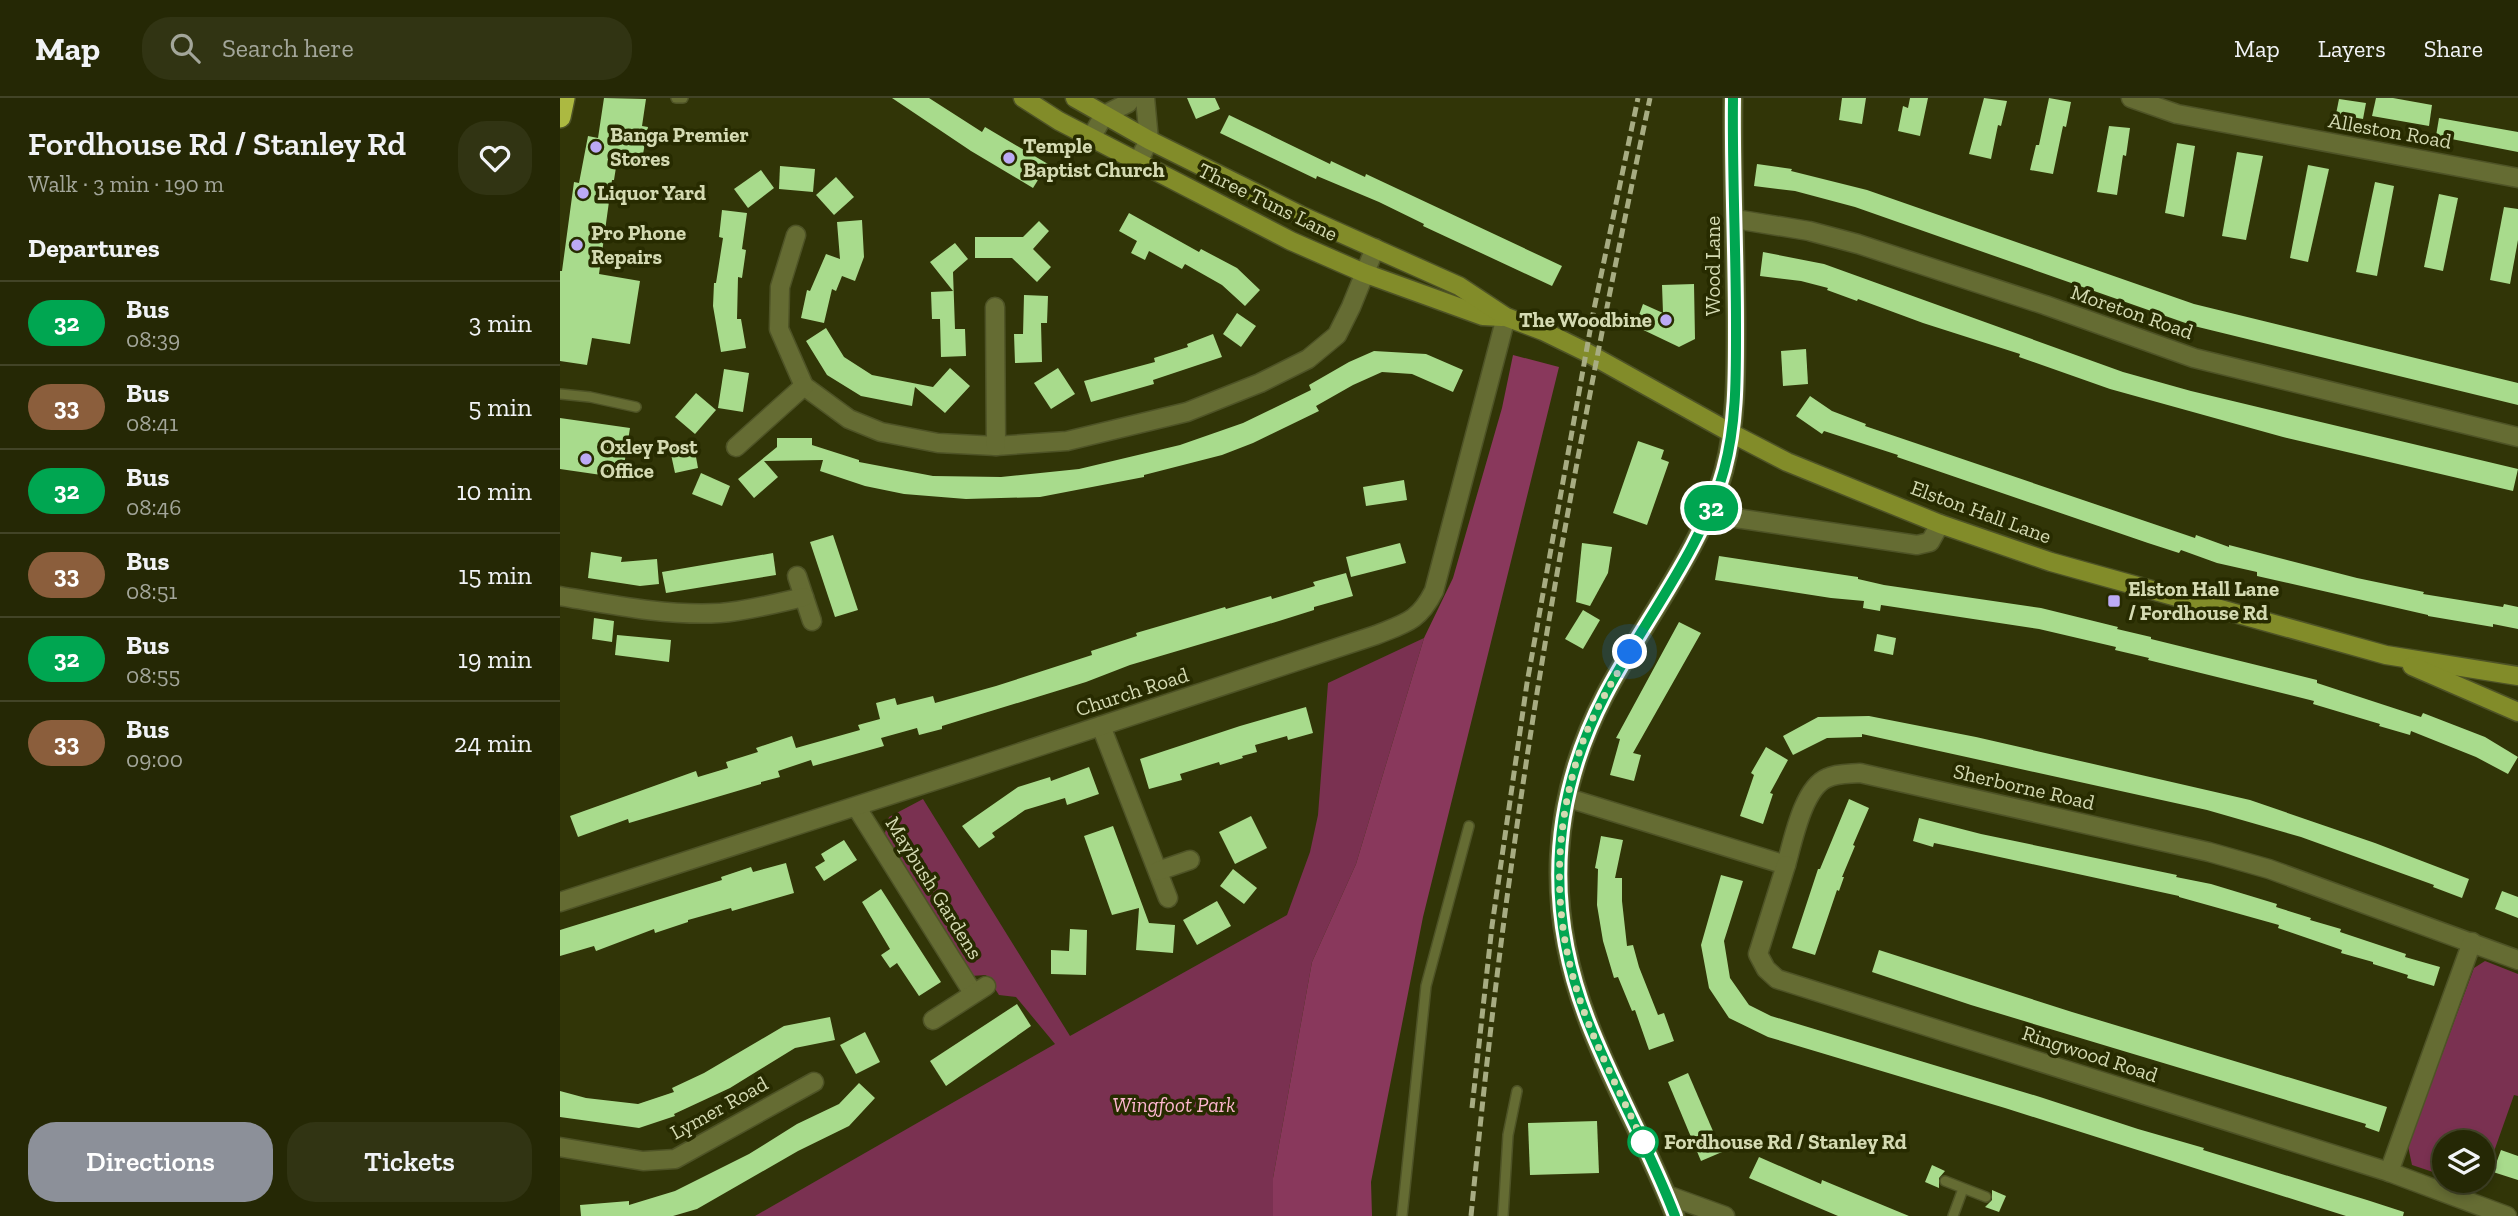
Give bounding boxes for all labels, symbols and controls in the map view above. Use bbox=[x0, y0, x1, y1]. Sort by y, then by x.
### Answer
search box bbox=[142, 17, 632, 80]
text: Map bbox=[35, 29, 100, 68]
icon: search bbox=[166, 29, 204, 67]
text: Search here bbox=[222, 32, 354, 64]
text: Map bbox=[2234, 34, 2280, 63]
text: Layers bbox=[2318, 34, 2386, 63]
text: Share bbox=[2424, 34, 2483, 63]
street label: Alleston Road bbox=[2327, 107, 2454, 154]
button: heart bbox=[458, 121, 532, 195]
place label: Banga Premier Stores bbox=[610, 122, 749, 171]
text: Fordhouse Rd / Stanley Rd bbox=[28, 124, 406, 163]
place label: Temple Baptist Church bbox=[1023, 133, 1165, 182]
marker: Banga Premier Stores bbox=[588, 139, 604, 155]
marker: Temple Baptist Church bbox=[1001, 150, 1017, 166]
street label: Three Tuns Lane bbox=[1194, 157, 1342, 246]
text: Walk · 3 min · 190 m bbox=[28, 170, 224, 198]
place label: Liquor Yard bbox=[597, 180, 706, 205]
marker: Liquor Yard bbox=[575, 185, 591, 201]
street label: Wood Lane bbox=[1700, 216, 1725, 316]
place label: Pro Phone Repairs bbox=[591, 220, 686, 269]
text: Departures bbox=[28, 232, 160, 264]
marker: Pro Phone Repairs bbox=[569, 237, 585, 253]
street label: Moreton Road bbox=[2068, 279, 2197, 344]
text: Bus bbox=[126, 293, 169, 325]
text: 3 min bbox=[469, 307, 532, 339]
place label: The Woodbine bbox=[1519, 307, 1652, 332]
text: 32 bbox=[54, 308, 79, 337]
marker: The Woodbine bbox=[1658, 312, 1674, 328]
text: 08:39 bbox=[126, 325, 180, 353]
text: Bus bbox=[126, 377, 169, 409]
text: 5 min bbox=[468, 391, 532, 423]
text: 33 bbox=[54, 392, 79, 421]
text: 08:41 bbox=[126, 409, 178, 437]
place label: Oxley Post Office bbox=[600, 434, 698, 483]
marker: Oxley Post Office bbox=[578, 451, 594, 467]
text: Bus bbox=[126, 461, 169, 493]
text: 10 min bbox=[456, 475, 532, 507]
street label: Elston Hall Lane bbox=[1907, 475, 2055, 549]
text: 32 bbox=[54, 476, 79, 505]
line badge: 32 bbox=[1680, 485, 1742, 531]
text: 08:46 bbox=[126, 493, 181, 521]
text: 32 bbox=[1698, 493, 1724, 522]
text: Bus bbox=[126, 545, 169, 577]
text: 15 min bbox=[458, 559, 532, 591]
text: 33 bbox=[54, 560, 79, 589]
place label: Elston Hall Lane / Fordhouse Rd bbox=[2128, 576, 2279, 625]
text: 08:51 bbox=[126, 577, 177, 605]
marker: Elston Hall Lane / Fordhouse Rd bbox=[2106, 593, 2122, 609]
text: Bus bbox=[126, 629, 169, 661]
your location bbox=[1612, 634, 1647, 669]
text: 19 min bbox=[458, 643, 532, 675]
text: 32 bbox=[54, 644, 79, 673]
text: 08:55 bbox=[126, 661, 180, 689]
street label: Church Road bbox=[1072, 661, 1192, 722]
text: Bus bbox=[126, 713, 169, 745]
text: 24 min bbox=[454, 727, 532, 759]
text: 33 bbox=[54, 728, 79, 757]
text: 09:00 bbox=[126, 745, 183, 773]
street label: Sherborne Road bbox=[1951, 758, 2098, 815]
street label: Maybush Gardens bbox=[881, 812, 988, 964]
street label: Ringwood Road bbox=[2019, 1020, 2162, 1087]
street label: Lymer Road bbox=[666, 1070, 772, 1145]
park label: Wingfoot Park bbox=[1113, 1092, 1235, 1117]
button: Directions bbox=[28, 1122, 273, 1202]
button: Tickets bbox=[287, 1122, 532, 1202]
marker: Fordhouse Rd / Stanley Rd bbox=[1628, 1127, 1658, 1157]
place label: Fordhouse Rd / Stanley Rd bbox=[1664, 1129, 1907, 1154]
map controls bbox=[2432, 1130, 2495, 1193]
button: layers bbox=[2432, 1130, 2495, 1193]

